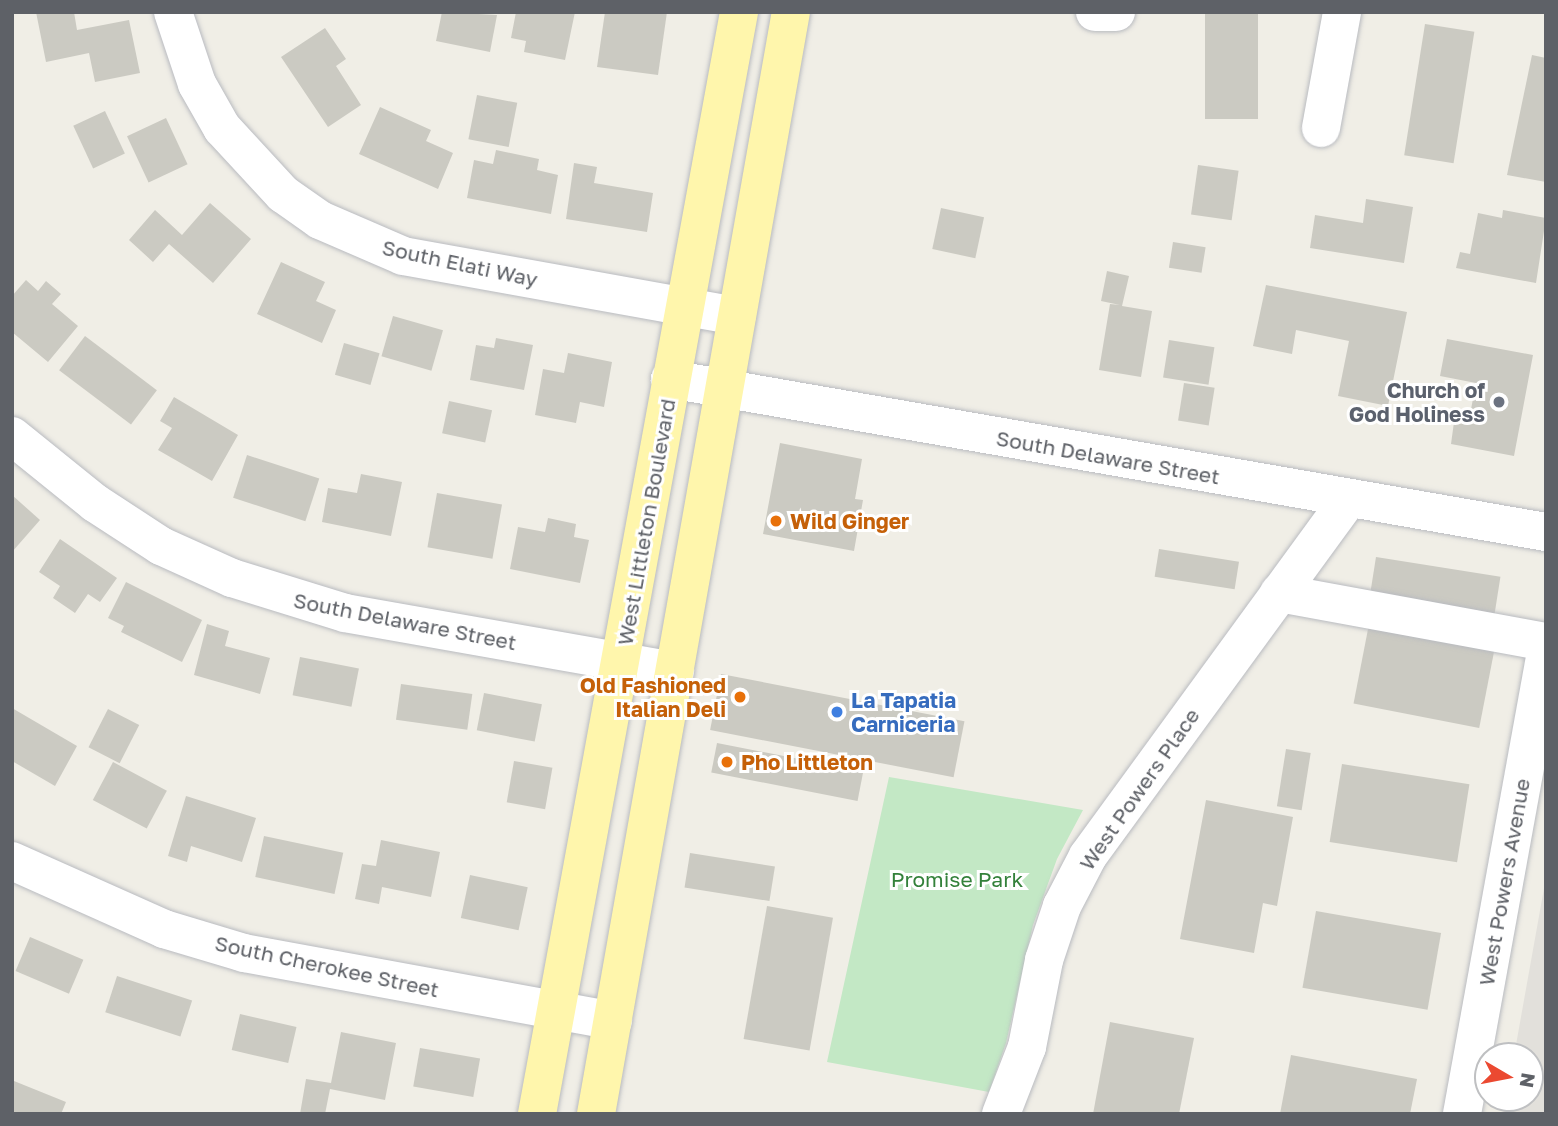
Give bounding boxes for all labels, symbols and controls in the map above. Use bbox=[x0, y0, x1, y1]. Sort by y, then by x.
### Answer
street label: South Elati Way bbox=[380, 234, 540, 292]
place label: Church of God Holiness bbox=[1349, 377, 1485, 427]
marker: Church of God Holiness bbox=[1491, 394, 1507, 410]
street label: West Littleton Boulevard bbox=[612, 397, 680, 647]
street label: South Delaware Street bbox=[994, 425, 1222, 489]
place label: Wild Ginger bbox=[790, 508, 909, 534]
marker: Wild Ginger bbox=[768, 513, 784, 529]
street label: South Delaware Street bbox=[291, 587, 519, 655]
place label: Old Fashioned Italian Deli bbox=[580, 672, 726, 722]
place label: La Tapatia Carniceria bbox=[851, 687, 956, 737]
marker: Old Fashioned Italian Deli bbox=[732, 689, 748, 705]
street label: West Powers Place bbox=[1074, 703, 1204, 875]
marker: La Tapatia Carniceria bbox=[829, 704, 845, 720]
place label: Pho Littleton bbox=[741, 749, 873, 775]
marker: Pho Littleton bbox=[719, 754, 735, 770]
street label: West Powers Avenue bbox=[1473, 776, 1535, 988]
park label: Promise Park bbox=[891, 866, 1023, 892]
street label: South Cherokee Street bbox=[213, 930, 441, 1002]
north arrow bbox=[1474, 1042, 1544, 1112]
text: N bbox=[1516, 1071, 1541, 1089]

